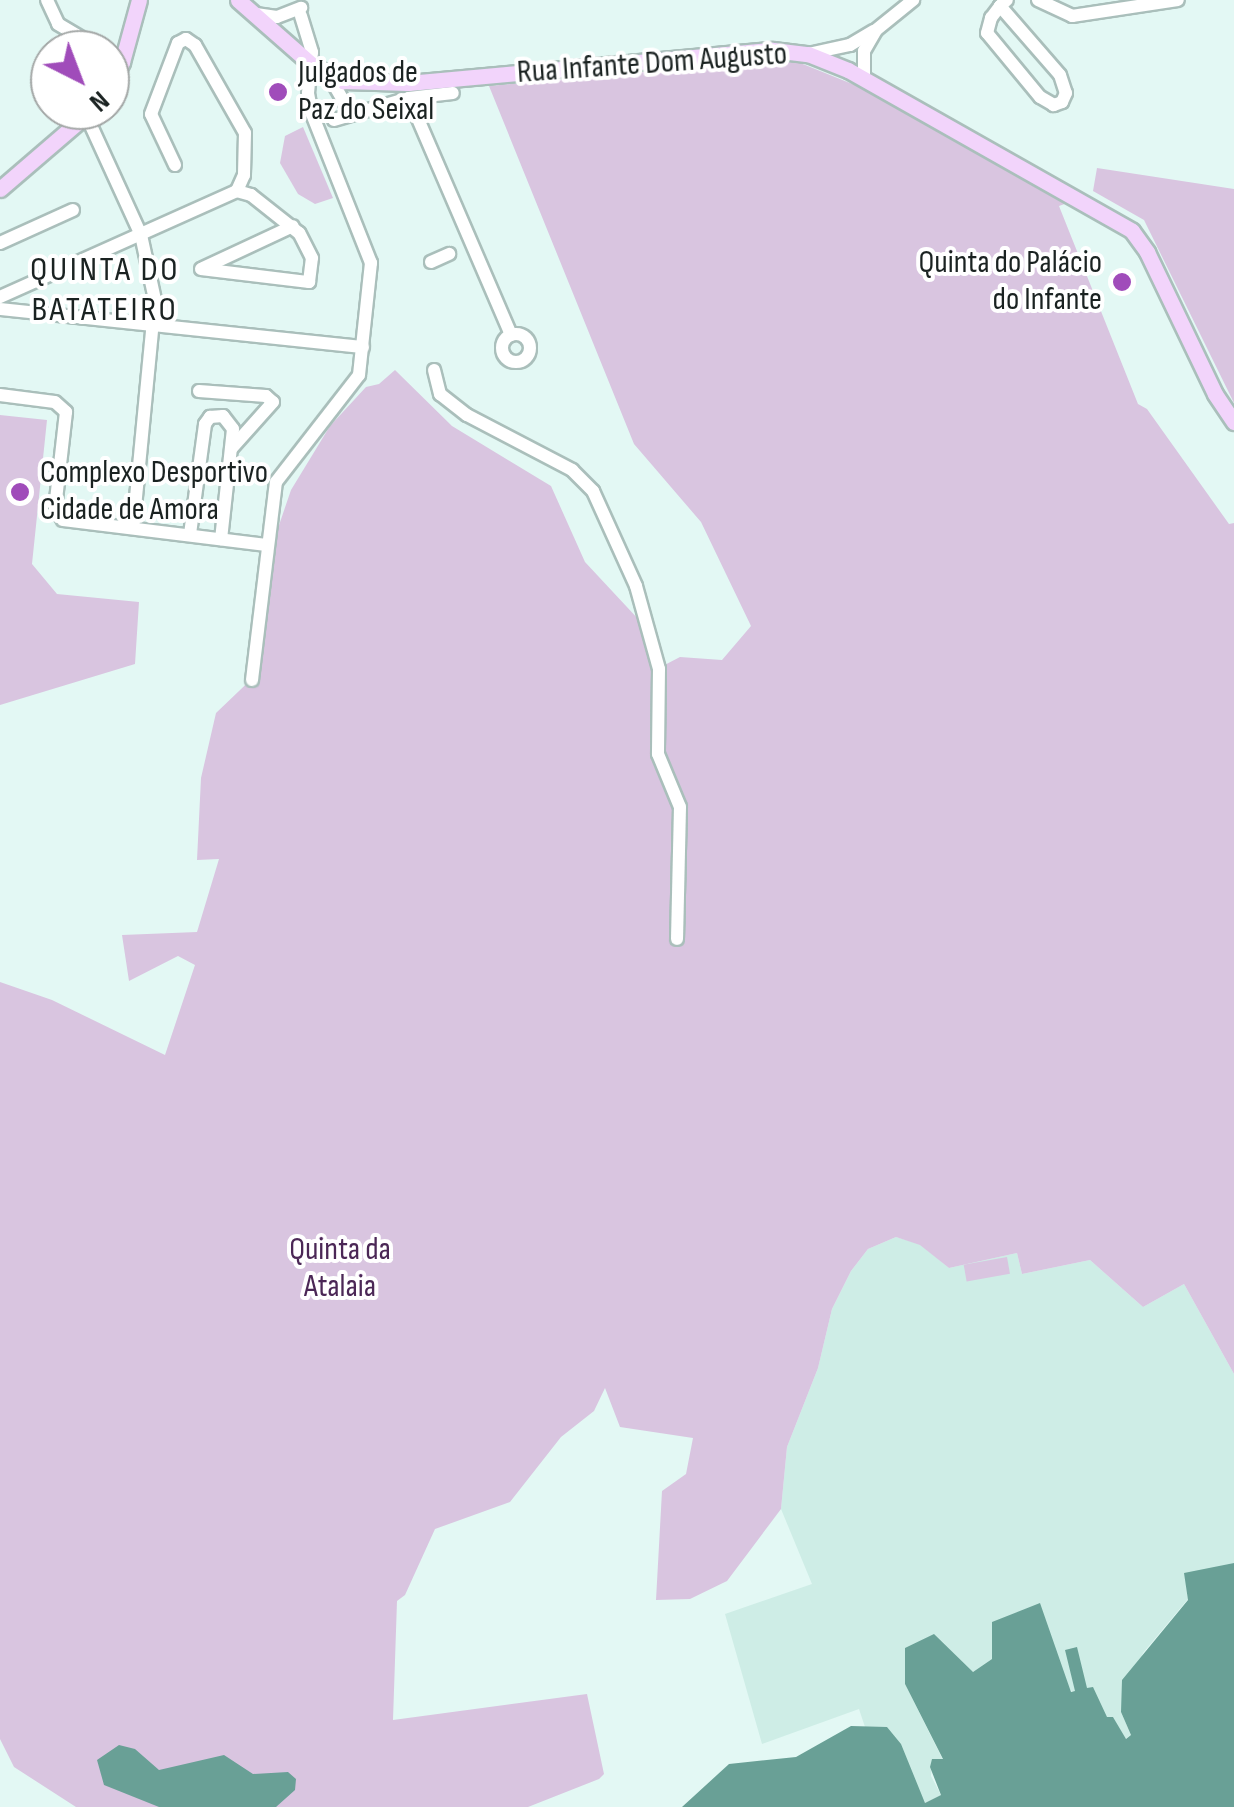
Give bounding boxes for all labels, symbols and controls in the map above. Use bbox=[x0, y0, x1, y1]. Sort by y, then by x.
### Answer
north arrow bbox=[30, 30, 130, 130]
street label: Rua Infante Dom Augusto bbox=[516, 35, 788, 93]
place label: Julgados de Paz do Seixal bbox=[298, 55, 434, 130]
marker: Julgados de Paz do Seixal bbox=[267, 81, 289, 103]
text: N bbox=[82, 84, 116, 118]
place label: Quinta do Palácio do Infante bbox=[919, 245, 1102, 320]
district label: QUINTA DO BATATEIRO bbox=[30, 249, 180, 331]
marker: Quinta do Palácio do Infante bbox=[1111, 271, 1133, 293]
place label: Complexo Desportivo Cidade de Amora bbox=[40, 455, 268, 530]
marker: Complexo Desportivo Cidade de Amora bbox=[9, 481, 31, 503]
park label: Quinta da Atalaia bbox=[289, 1232, 391, 1307]

